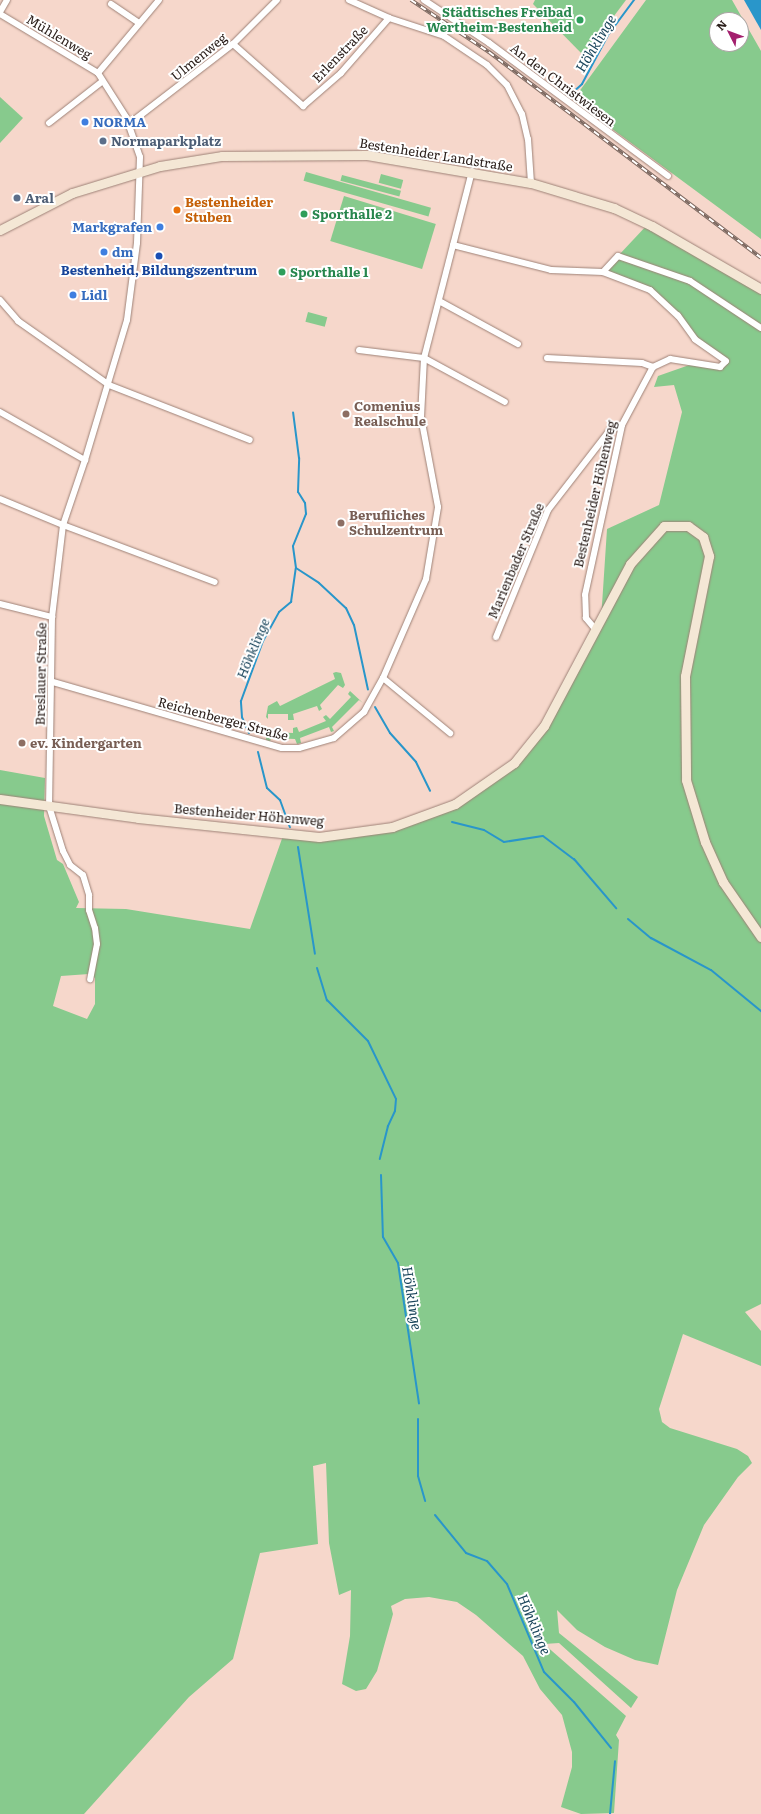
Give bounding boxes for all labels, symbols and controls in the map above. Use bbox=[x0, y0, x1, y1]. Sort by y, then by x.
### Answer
place label: Städtisches Freibad Wertheim-Bestenheid bbox=[426, 5, 572, 36]
street label: Mühlenweg bbox=[24, 11, 94, 63]
water label: Höhklinge bbox=[571, 11, 619, 75]
north arrow bbox=[709, 12, 749, 52]
marker: Städtisches Freibad Wertheim-Bestenheid bbox=[575, 15, 585, 25]
text: N bbox=[712, 16, 730, 33]
street label: Erlenstraße bbox=[309, 22, 371, 86]
street label: Ulmenweg bbox=[168, 30, 230, 84]
street label: An den Christwiesen bbox=[507, 40, 619, 130]
place label: NORMA bbox=[93, 114, 146, 130]
marker: NORMA bbox=[80, 117, 90, 127]
place label: Normaparkplatz bbox=[111, 133, 221, 149]
street label: Bestenheider Landstraße bbox=[358, 135, 514, 175]
marker: Normaparkplatz bbox=[98, 136, 108, 146]
place label: Aral bbox=[25, 190, 54, 206]
marker: Aral bbox=[12, 193, 22, 203]
place label: Bestenheider Stuben bbox=[185, 195, 273, 226]
marker: Bestenheider Stuben bbox=[172, 205, 182, 215]
place label: Sporthalle 2 bbox=[312, 206, 392, 222]
marker: Sporthalle 2 bbox=[299, 209, 309, 219]
place label: Markgrafen bbox=[72, 219, 152, 235]
marker: Markgrafen bbox=[155, 222, 165, 232]
place label: dm bbox=[112, 244, 133, 260]
marker: dm bbox=[99, 247, 109, 257]
marker: Bestenheid, Bildungszentrum bbox=[154, 251, 164, 261]
place label: Bestenheid, Bildungszentrum bbox=[61, 262, 257, 278]
place label: Sporthalle 1 bbox=[290, 264, 368, 280]
marker: Sporthalle 1 bbox=[277, 267, 287, 277]
place label: Lidl bbox=[81, 287, 107, 303]
marker: Lidl bbox=[68, 290, 78, 300]
place label: Comenius Realschule bbox=[354, 399, 426, 430]
marker: Comenius Realschule bbox=[341, 409, 351, 419]
street label: Bestenheider Höhenweg bbox=[570, 419, 620, 569]
street label: Marienbader Straße bbox=[485, 501, 547, 621]
place label: Berufliches Schulzentrum bbox=[349, 508, 443, 539]
marker: Berufliches Schulzentrum bbox=[336, 518, 346, 528]
water label: Höhklinge bbox=[232, 615, 272, 681]
street label: Breslauer Straße bbox=[32, 622, 50, 726]
street label: Reichenberger Straße bbox=[156, 694, 290, 744]
place label: ev. Kindergarten bbox=[30, 735, 142, 751]
marker: ev. Kindergarten bbox=[17, 738, 27, 748]
street label: Bestenheider Höhenweg bbox=[173, 801, 325, 829]
water label: Höhklinge bbox=[400, 1265, 426, 1331]
water label: Höhklinge bbox=[515, 1591, 555, 1657]

